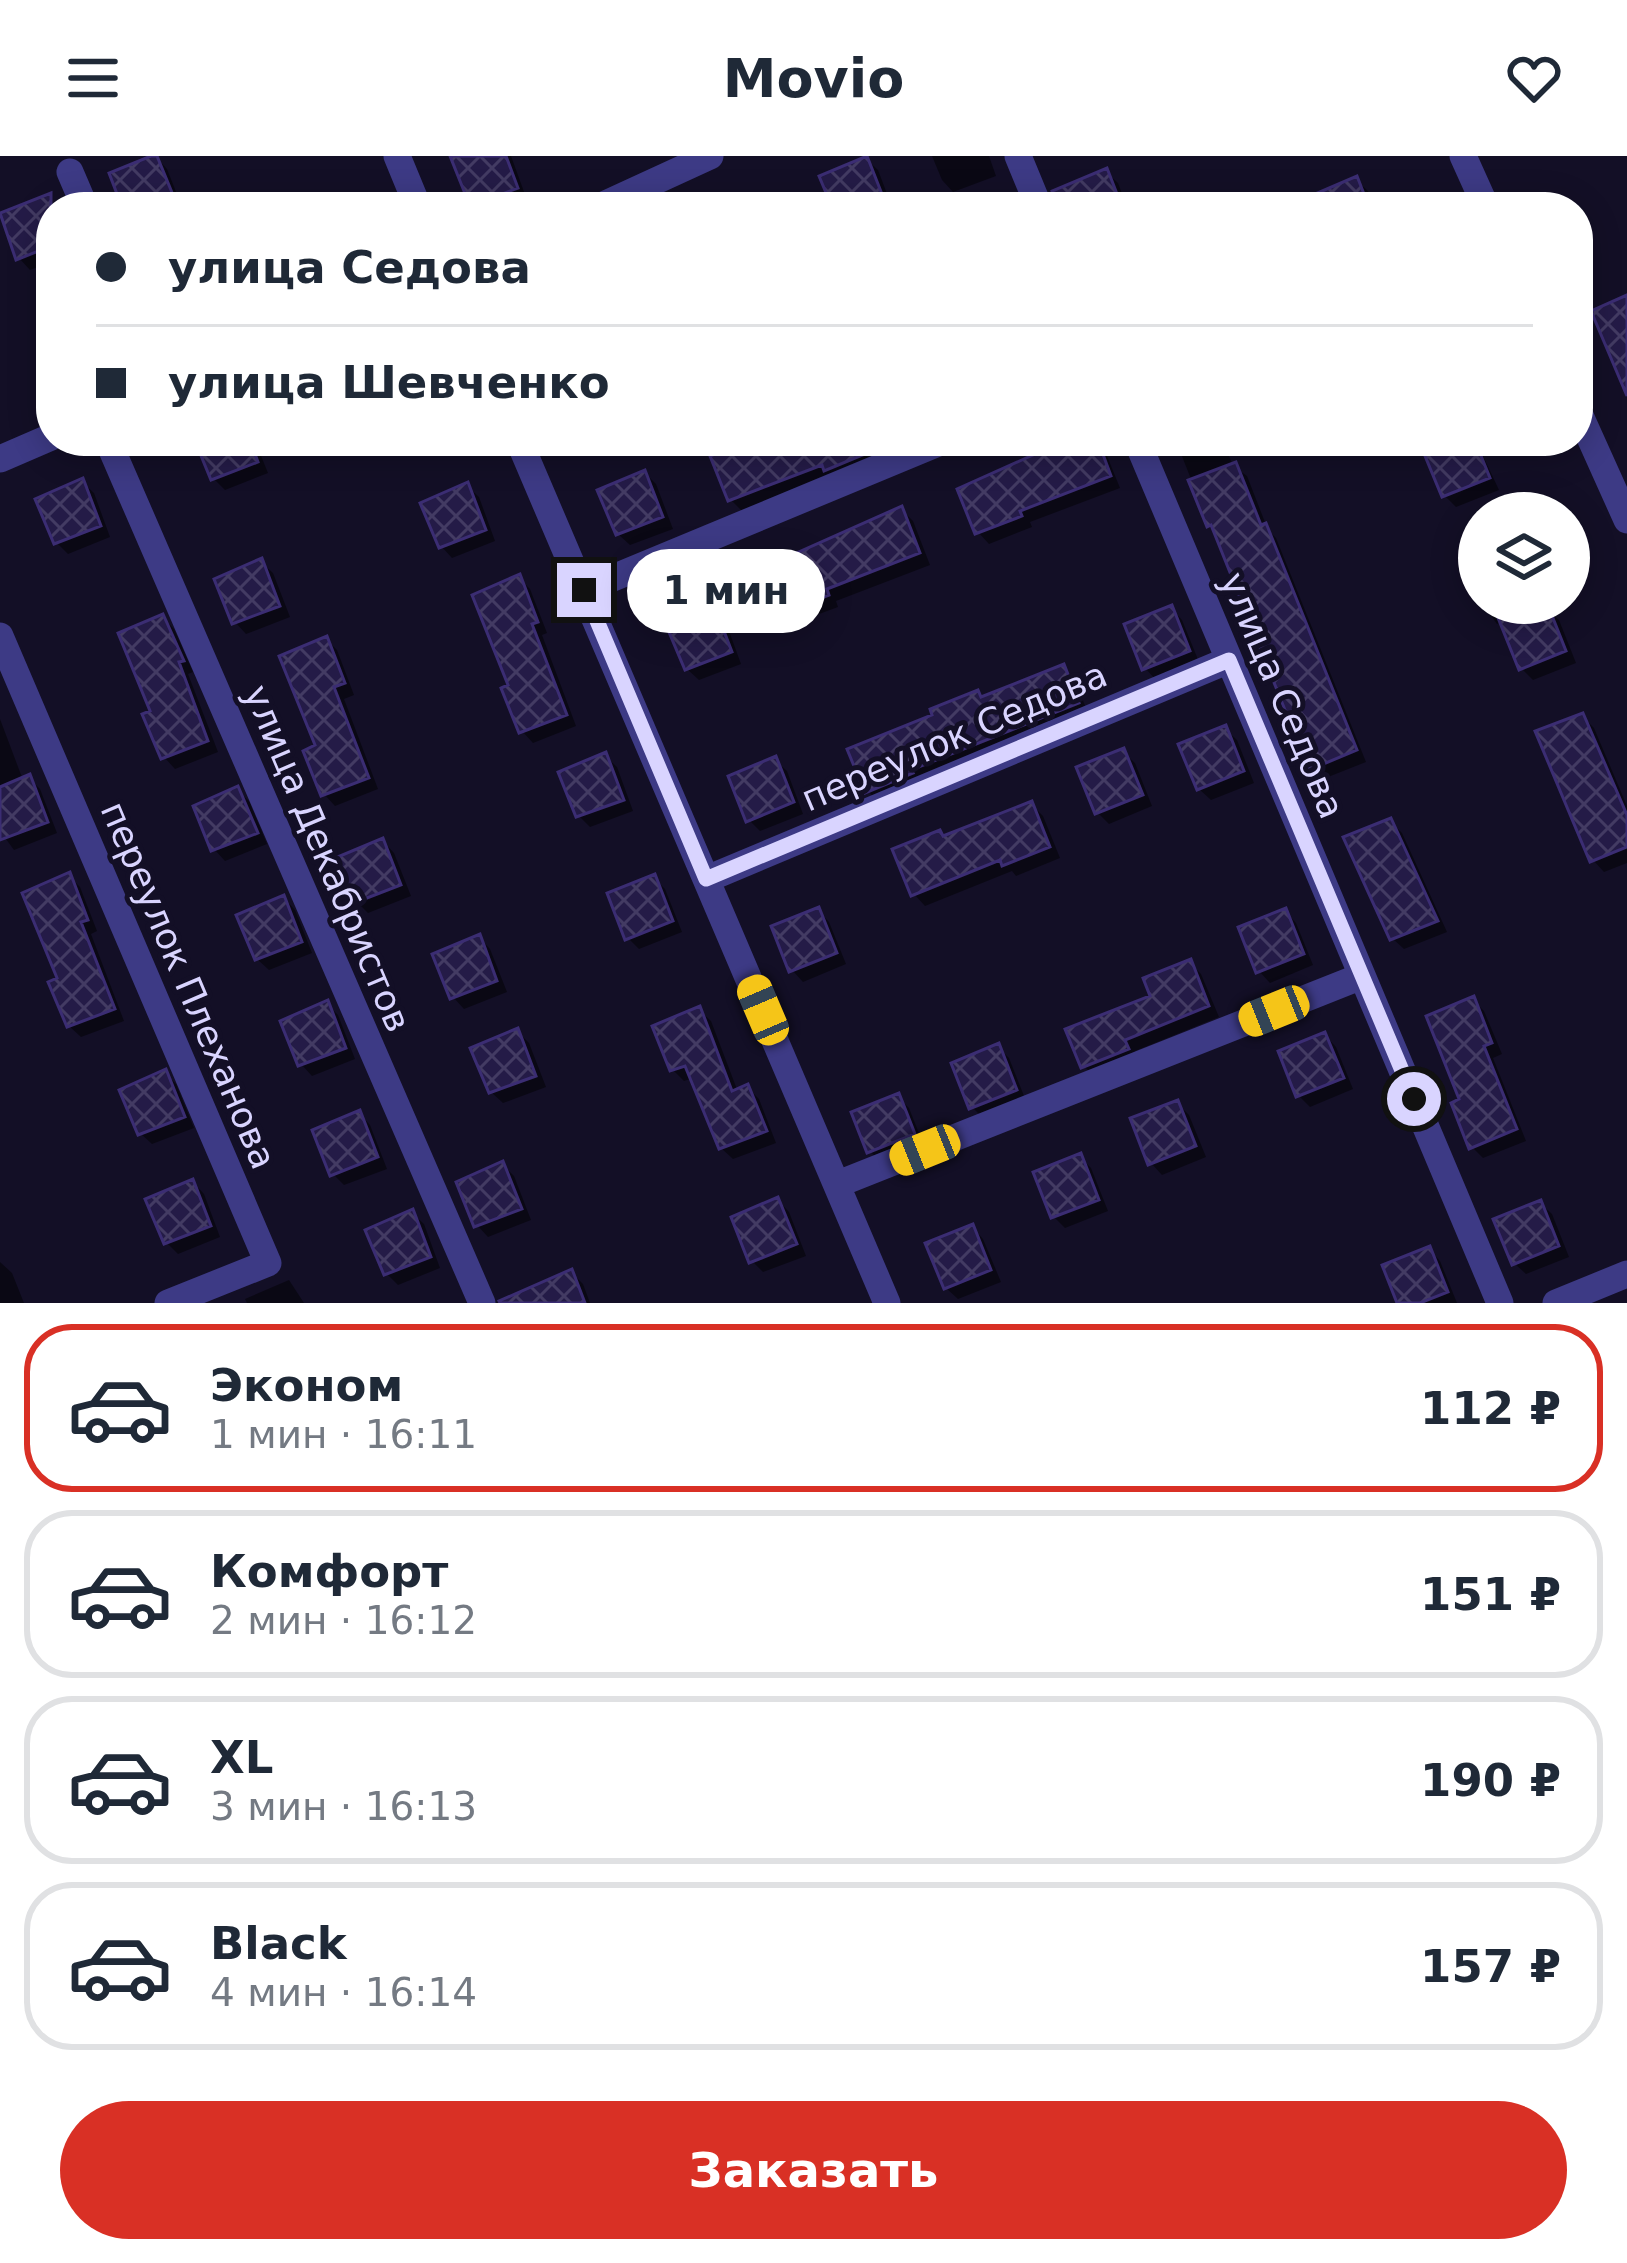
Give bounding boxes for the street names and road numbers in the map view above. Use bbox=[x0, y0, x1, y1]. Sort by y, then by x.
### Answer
street label: улица Седова bbox=[1212, 566, 1353, 824]
street label: переулок Седова bbox=[795, 654, 1113, 819]
street label: улица Декабристов bbox=[236, 679, 419, 1038]
street label: переулок Плеханова bbox=[93, 796, 285, 1175]

